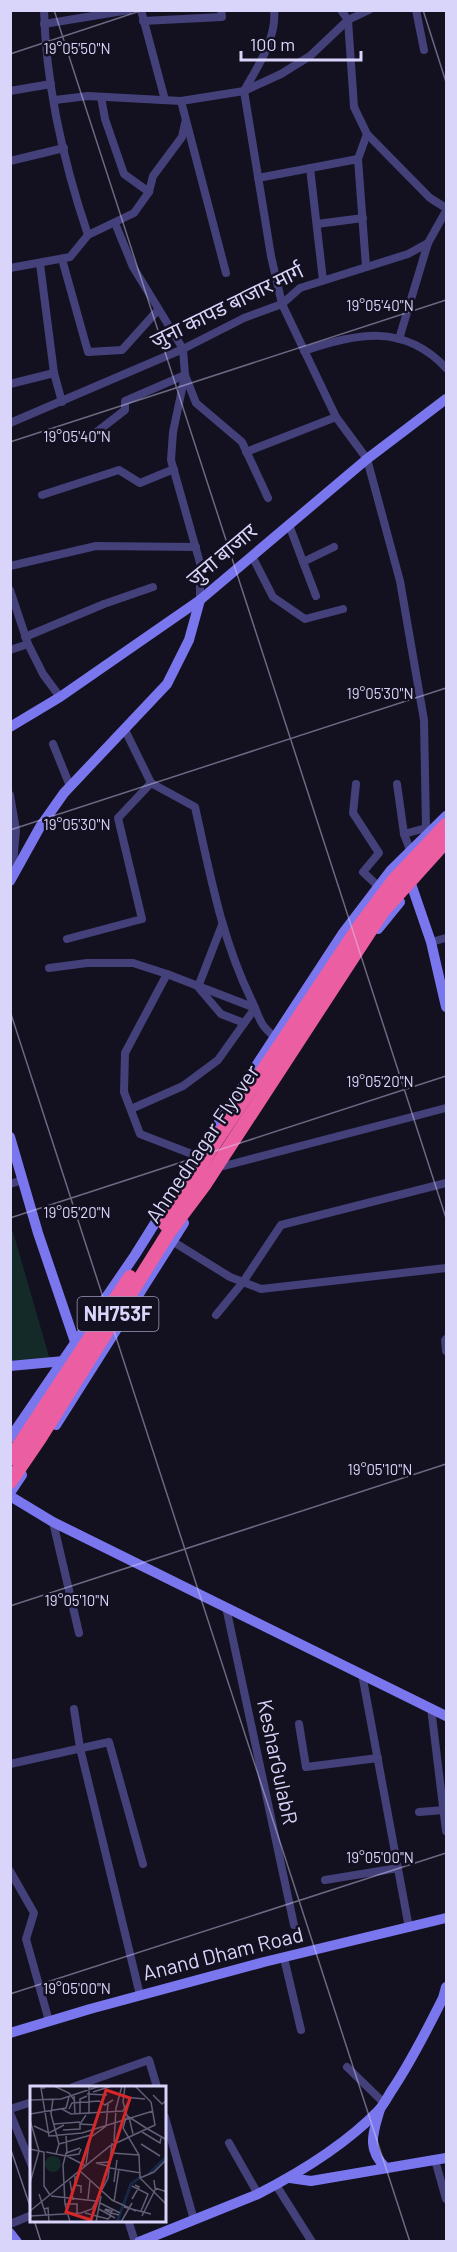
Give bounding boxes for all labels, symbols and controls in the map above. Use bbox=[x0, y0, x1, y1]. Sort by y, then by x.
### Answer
scale bar bbox=[241, 24, 361, 62]
text: 100 m bbox=[250, 33, 295, 55]
text: 19°05'50"N bbox=[43, 39, 111, 57]
street label: जुना कापड बाजार मार्ग bbox=[146, 256, 309, 354]
text: 19°05'40"N bbox=[346, 296, 414, 314]
text: 19°05'40"N bbox=[43, 427, 111, 445]
street label: जुना बाजार bbox=[181, 517, 263, 592]
text: 19°05'30"N bbox=[346, 684, 414, 702]
text: 19°05'30"N bbox=[43, 815, 111, 833]
street label: Ahmednagar Flyover bbox=[140, 1059, 264, 1227]
text: 19°05'20"N bbox=[346, 1072, 414, 1090]
text: 19°05'20"N bbox=[43, 1203, 111, 1221]
road number: NH753F bbox=[78, 1297, 158, 1331]
text: 19°05'10"N bbox=[348, 1460, 412, 1478]
text: 19°05'10"N bbox=[45, 1591, 109, 1609]
street label: KesharGulabR bbox=[253, 1697, 304, 1827]
text: 19°05'00"N bbox=[346, 1848, 414, 1866]
street label: Anand Dham Road bbox=[140, 1920, 306, 1985]
text: 19°05'00"N bbox=[43, 1979, 111, 1997]
inset map bbox=[30, 2086, 166, 2222]

